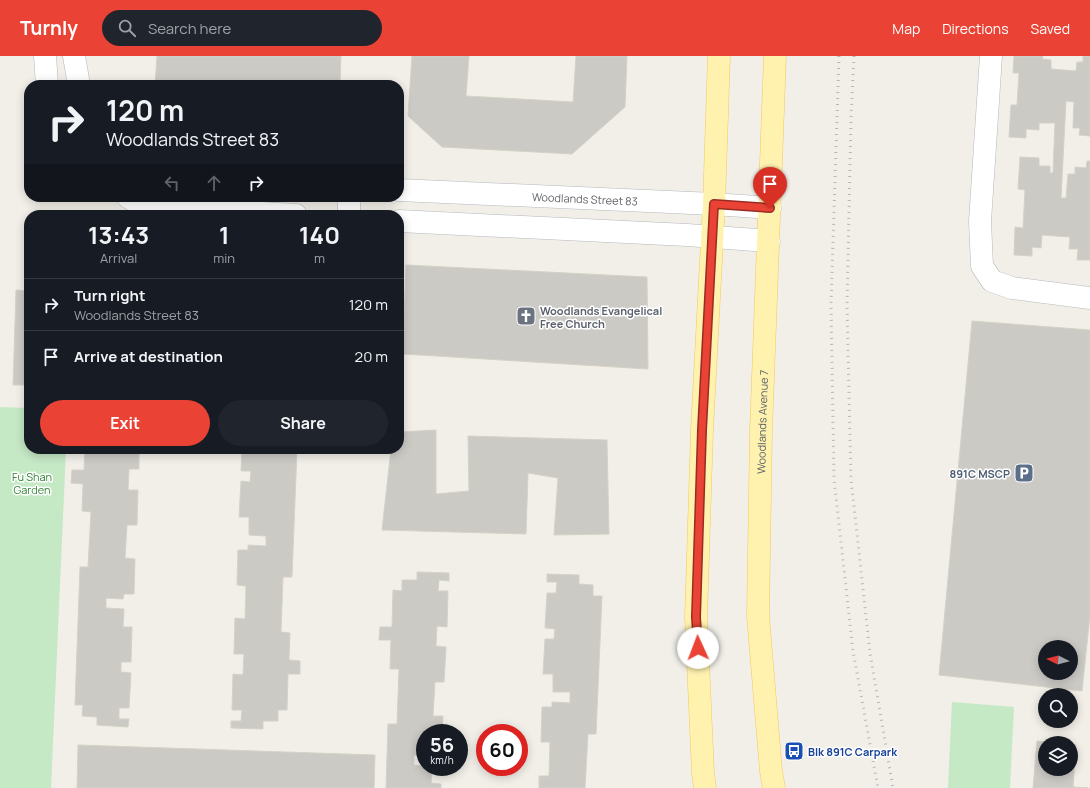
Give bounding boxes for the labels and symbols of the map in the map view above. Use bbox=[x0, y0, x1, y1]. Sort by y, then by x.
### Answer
pin bbox=[753, 167, 787, 208]
street label: Woodlands Street 83 bbox=[532, 188, 638, 208]
place label: Woodlands Evangelical Free Church bbox=[540, 303, 662, 331]
church icon: Woodlands Evangelical Free Church bbox=[515, 305, 537, 327]
street label: Woodlands Avenue 7 bbox=[753, 369, 771, 474]
parking icon: 891C MSCP bbox=[1013, 462, 1035, 484]
place label: 891C MSCP bbox=[949, 466, 1010, 481]
park label: Fu Shan Garden bbox=[12, 469, 52, 497]
position arrow bbox=[677, 627, 719, 669]
north arrow bbox=[1038, 640, 1078, 680]
speed limit sign: 60 bbox=[476, 724, 528, 776]
bus stop icon: Blk 891C Carpark bbox=[783, 740, 805, 762]
place label: Blk 891C Carpark bbox=[808, 744, 898, 759]

